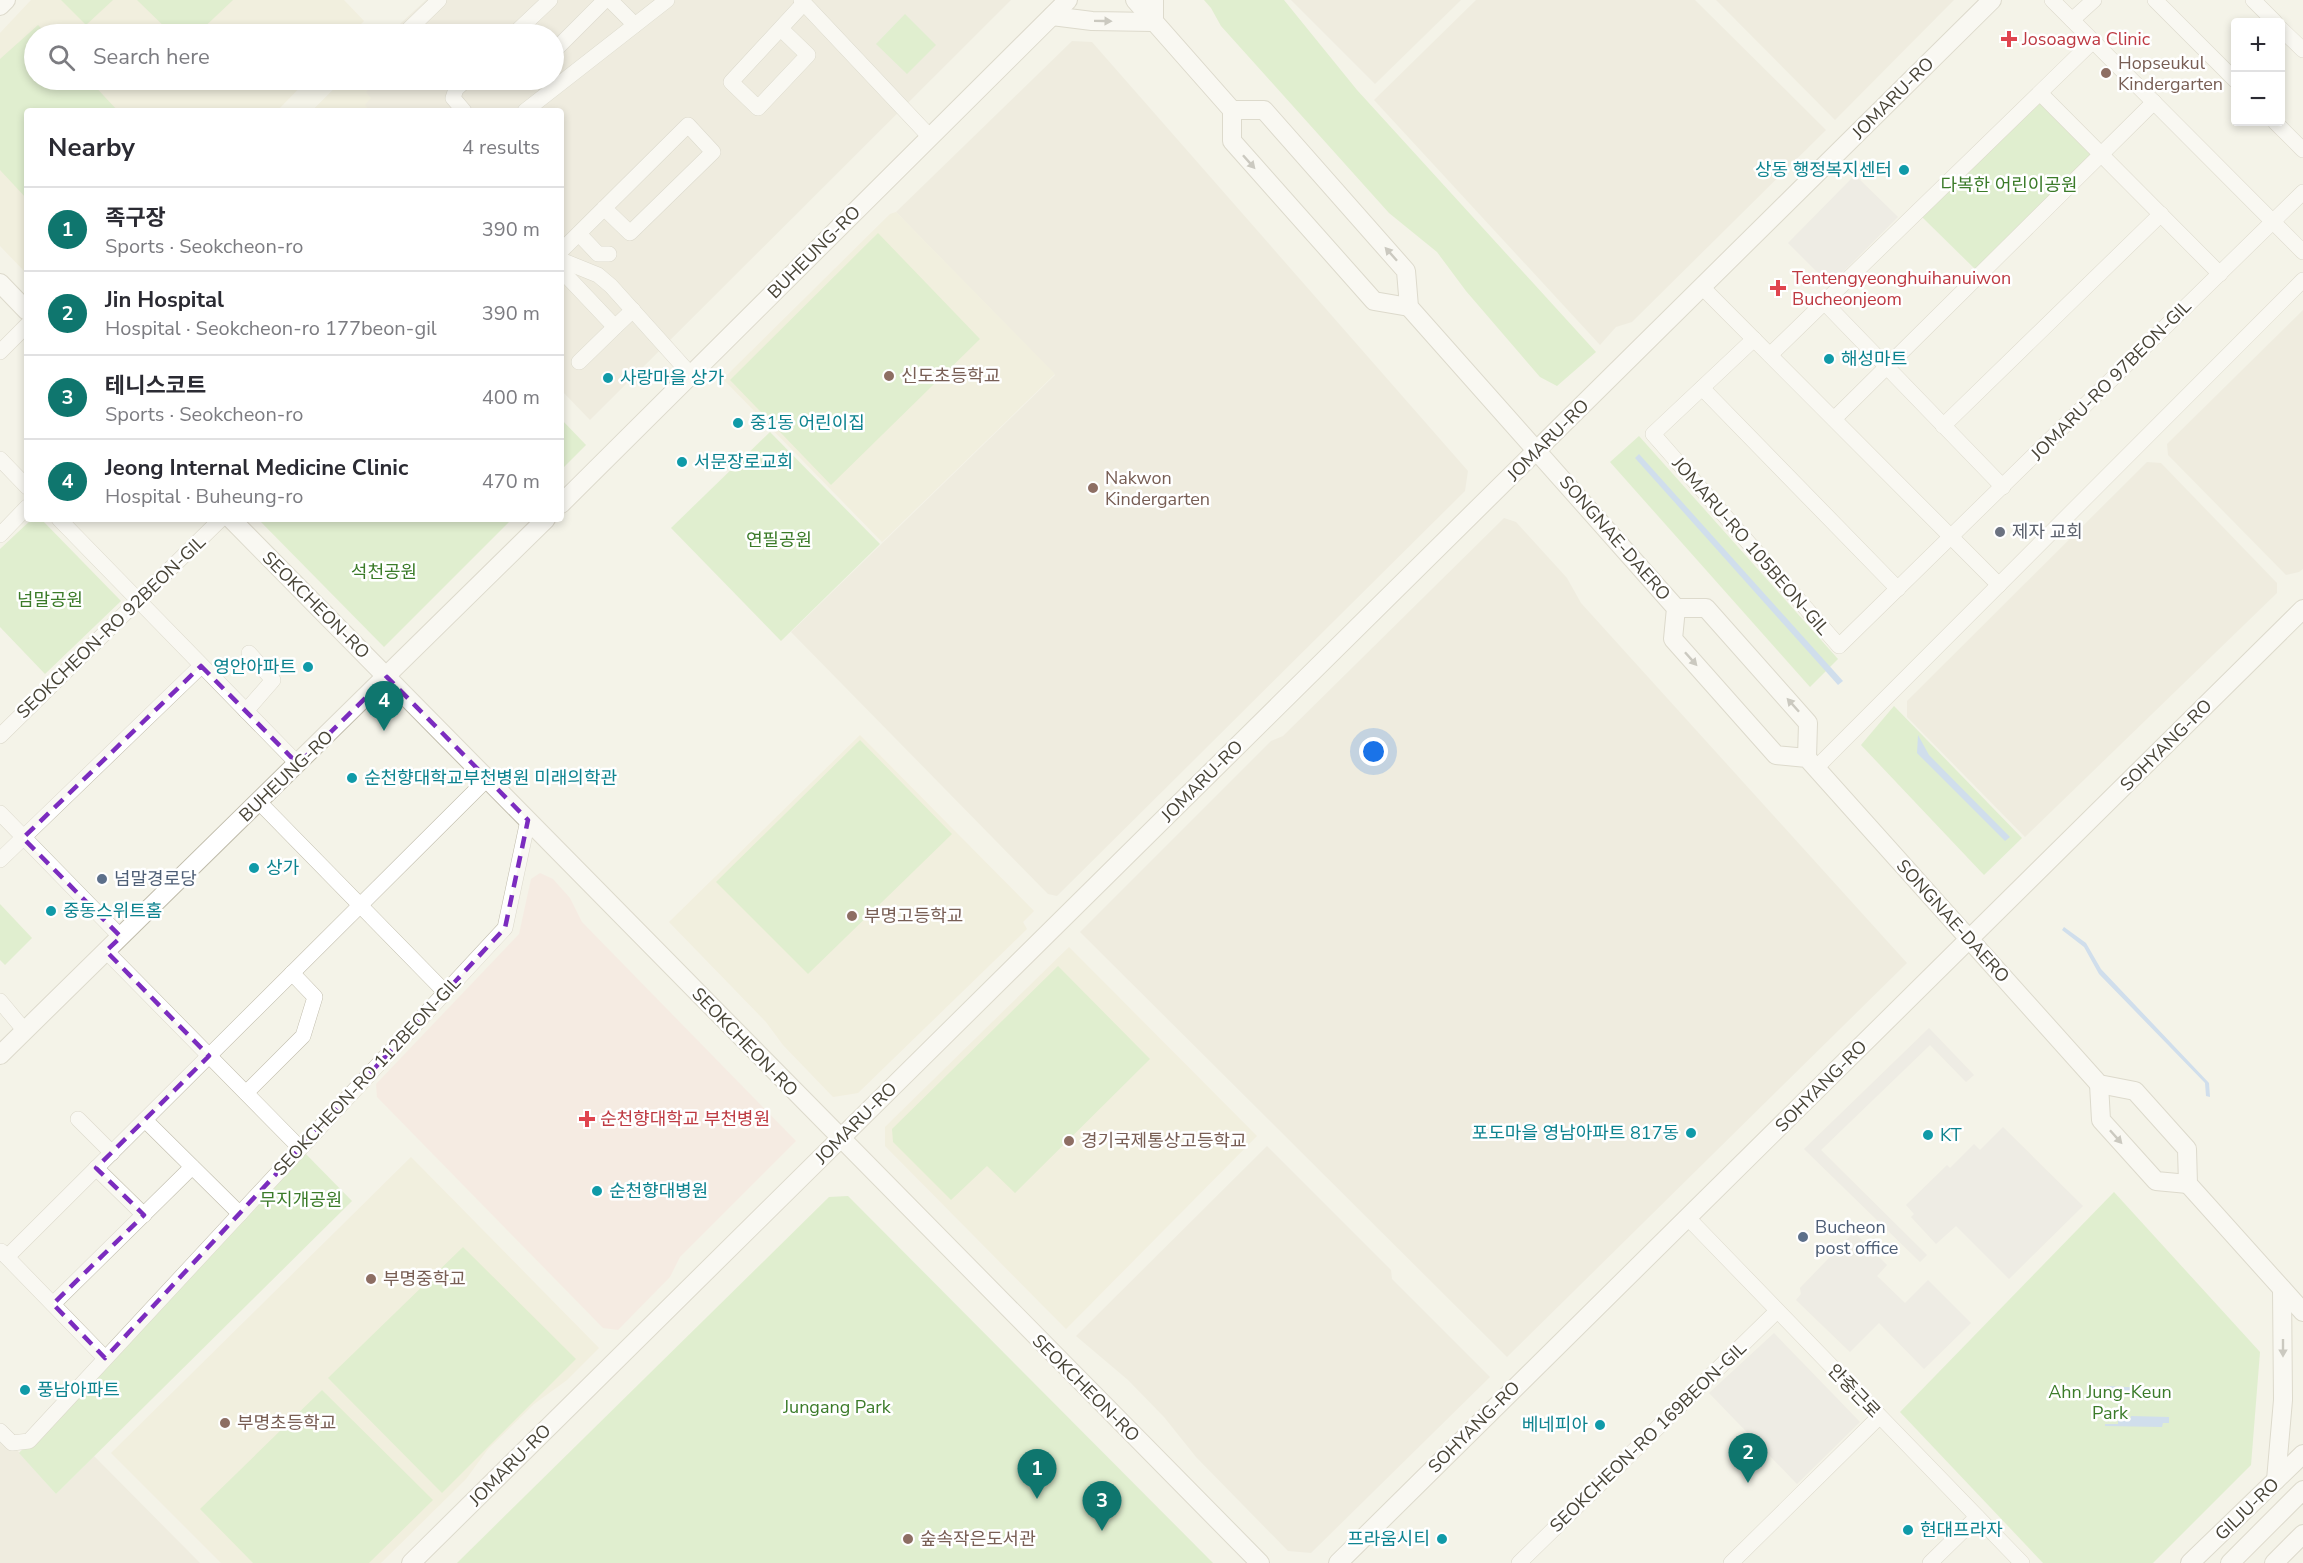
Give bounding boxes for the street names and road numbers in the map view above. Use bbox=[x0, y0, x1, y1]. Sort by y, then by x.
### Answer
street label: JOMARU-RO bbox=[1846, 52, 1939, 145]
street label: BUHEUNG-RO bbox=[762, 200, 866, 304]
street label: JOMARU-RO 97BEON-GIL bbox=[2025, 294, 2197, 466]
street label: JOMARU-RO bbox=[1501, 394, 1594, 487]
street label: JOMARU-RO 105BEON-GIL bbox=[1666, 451, 1835, 640]
street label: SONGNAE-DAERO bbox=[1554, 470, 1676, 606]
street label: SEOKCHEON-RO 92BEON-GIL bbox=[11, 530, 211, 724]
street label: SEOKCHEON-RO bbox=[257, 546, 375, 664]
street label: SOHYANG-RO bbox=[2115, 694, 2217, 796]
street label: BUHEUNG-RO bbox=[234, 725, 338, 827]
street label: JOMARU-RO bbox=[1155, 735, 1248, 828]
street label: SONGNAE-DAERO bbox=[1891, 854, 2015, 988]
street label: SEOKCHEON-RO 112BEON-GIL bbox=[268, 971, 466, 1181]
street label: SEOKCHEON-RO bbox=[687, 982, 803, 1102]
street label: SOHYANG-RO bbox=[1770, 1035, 1872, 1137]
street label: JOMARU-RO bbox=[809, 1077, 902, 1170]
street label: SEOKCHEON-RO bbox=[1027, 1329, 1145, 1447]
street label: SEOKCHEON-RO 169BEON-GIL bbox=[1544, 1336, 1752, 1538]
street label: 안중근로 bbox=[1822, 1359, 1886, 1423]
street label: SOHYANG-RO bbox=[1423, 1376, 1525, 1478]
street label: JOMARU-RO bbox=[463, 1419, 556, 1512]
street label: GILJU-RO bbox=[2210, 1472, 2284, 1546]

